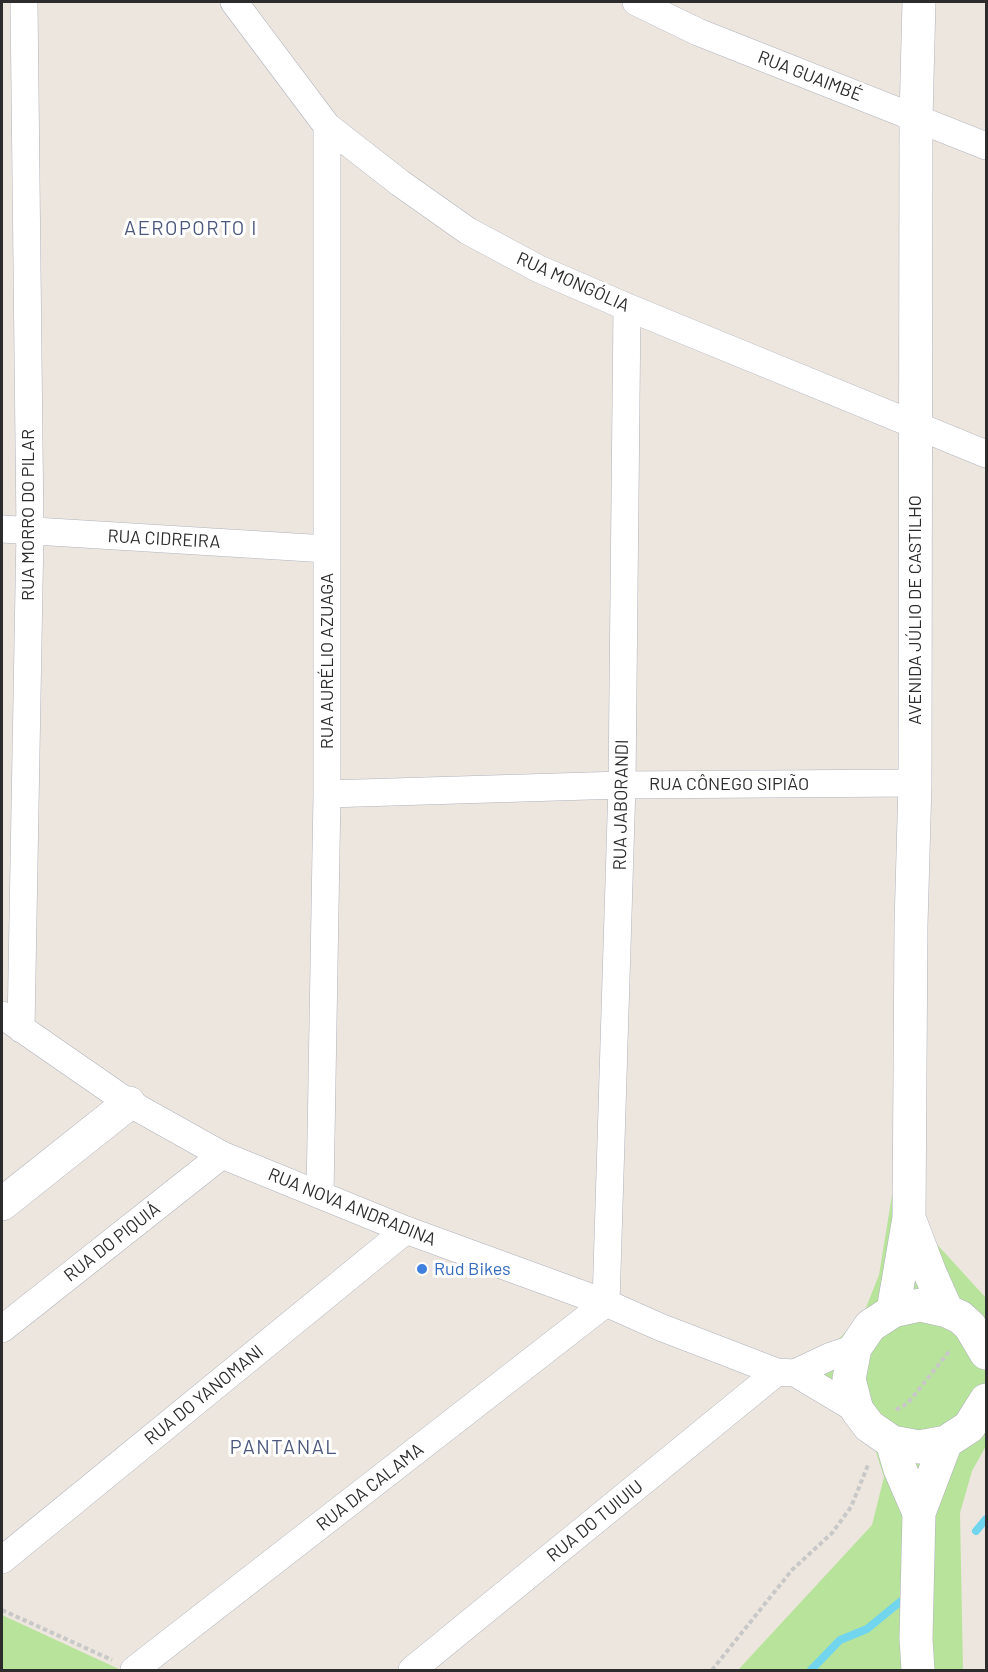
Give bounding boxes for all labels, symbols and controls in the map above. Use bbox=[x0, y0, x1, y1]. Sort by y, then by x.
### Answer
street label: RUA GUAIMBÉ bbox=[755, 46, 865, 106]
district label: AEROPORTO I bbox=[124, 216, 258, 240]
street label: RUA MONGÓLIA bbox=[513, 247, 633, 317]
street label: RUA MORRO DO PILAR bbox=[17, 429, 39, 601]
street label: AVENIDA JÚLIO DE CASTILHO bbox=[904, 495, 926, 725]
street label: RUA CIDREIRA bbox=[107, 525, 221, 553]
street label: RUA AURÉLIO AZUAGA bbox=[316, 573, 338, 749]
street label: RUA JABORANDI bbox=[609, 739, 633, 871]
street label: RUA CÔNEGO SIPIÃO bbox=[649, 773, 809, 795]
street label: RUA NOVA ANDRADINA bbox=[265, 1163, 439, 1251]
street label: RUA DO PIQUIÁ bbox=[60, 1198, 164, 1286]
place label: Rud Bikes bbox=[434, 1258, 511, 1280]
marker: Rud Bikes bbox=[415, 1262, 429, 1276]
street label: RUA DO YANOMANI bbox=[140, 1340, 268, 1450]
district label: PANTANAL bbox=[230, 1435, 338, 1459]
street label: RUA DA CALAMA bbox=[312, 1439, 428, 1535]
street label: RUA DO TUIUIU bbox=[543, 1476, 647, 1566]

